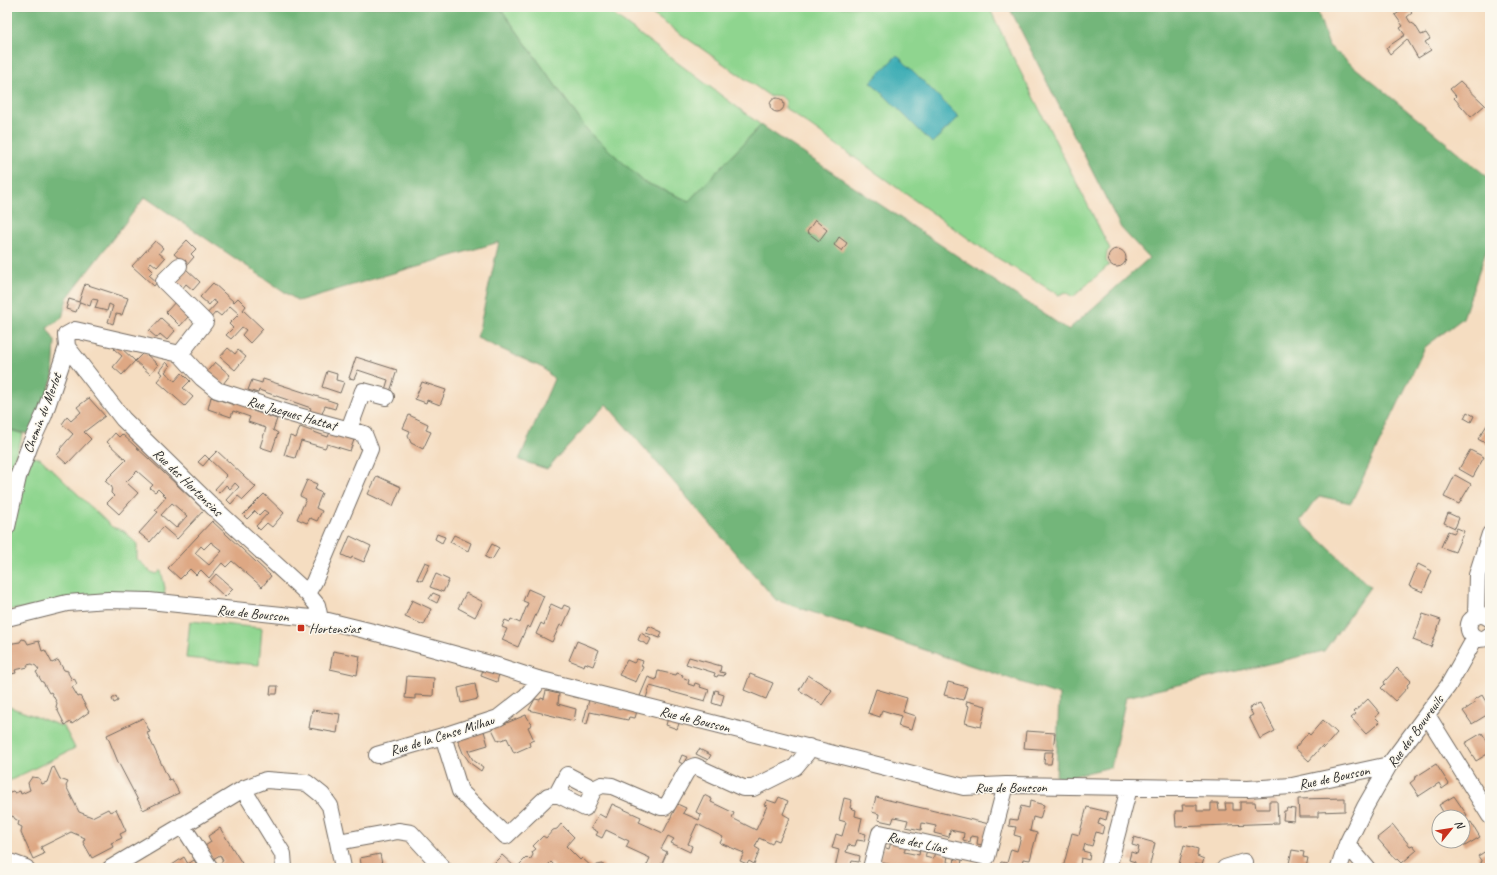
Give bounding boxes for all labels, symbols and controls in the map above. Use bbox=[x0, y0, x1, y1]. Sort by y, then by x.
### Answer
street label: Chemin du Merlot bbox=[19, 370, 66, 456]
street label: Rue Jacques Hattat bbox=[245, 393, 341, 435]
street label: Rue des Hortensias bbox=[149, 445, 227, 521]
street label: Rue de Bousson bbox=[216, 601, 290, 626]
place label: Hortensias bbox=[309, 620, 362, 637]
marker: Hortensias bbox=[296, 623, 306, 633]
street label: Rue des Bouvreuils bbox=[1384, 691, 1448, 771]
street label: Rue de Bousson bbox=[658, 703, 732, 737]
street label: Rue de la Cense Milhau bbox=[388, 711, 497, 759]
street label: Rue de Bousson bbox=[1297, 762, 1372, 793]
street label: Rue de Bousson bbox=[975, 779, 1048, 796]
north arrow bbox=[1431, 809, 1471, 849]
text: N bbox=[1452, 818, 1469, 832]
street label: Rue des Lilas bbox=[886, 828, 949, 857]

